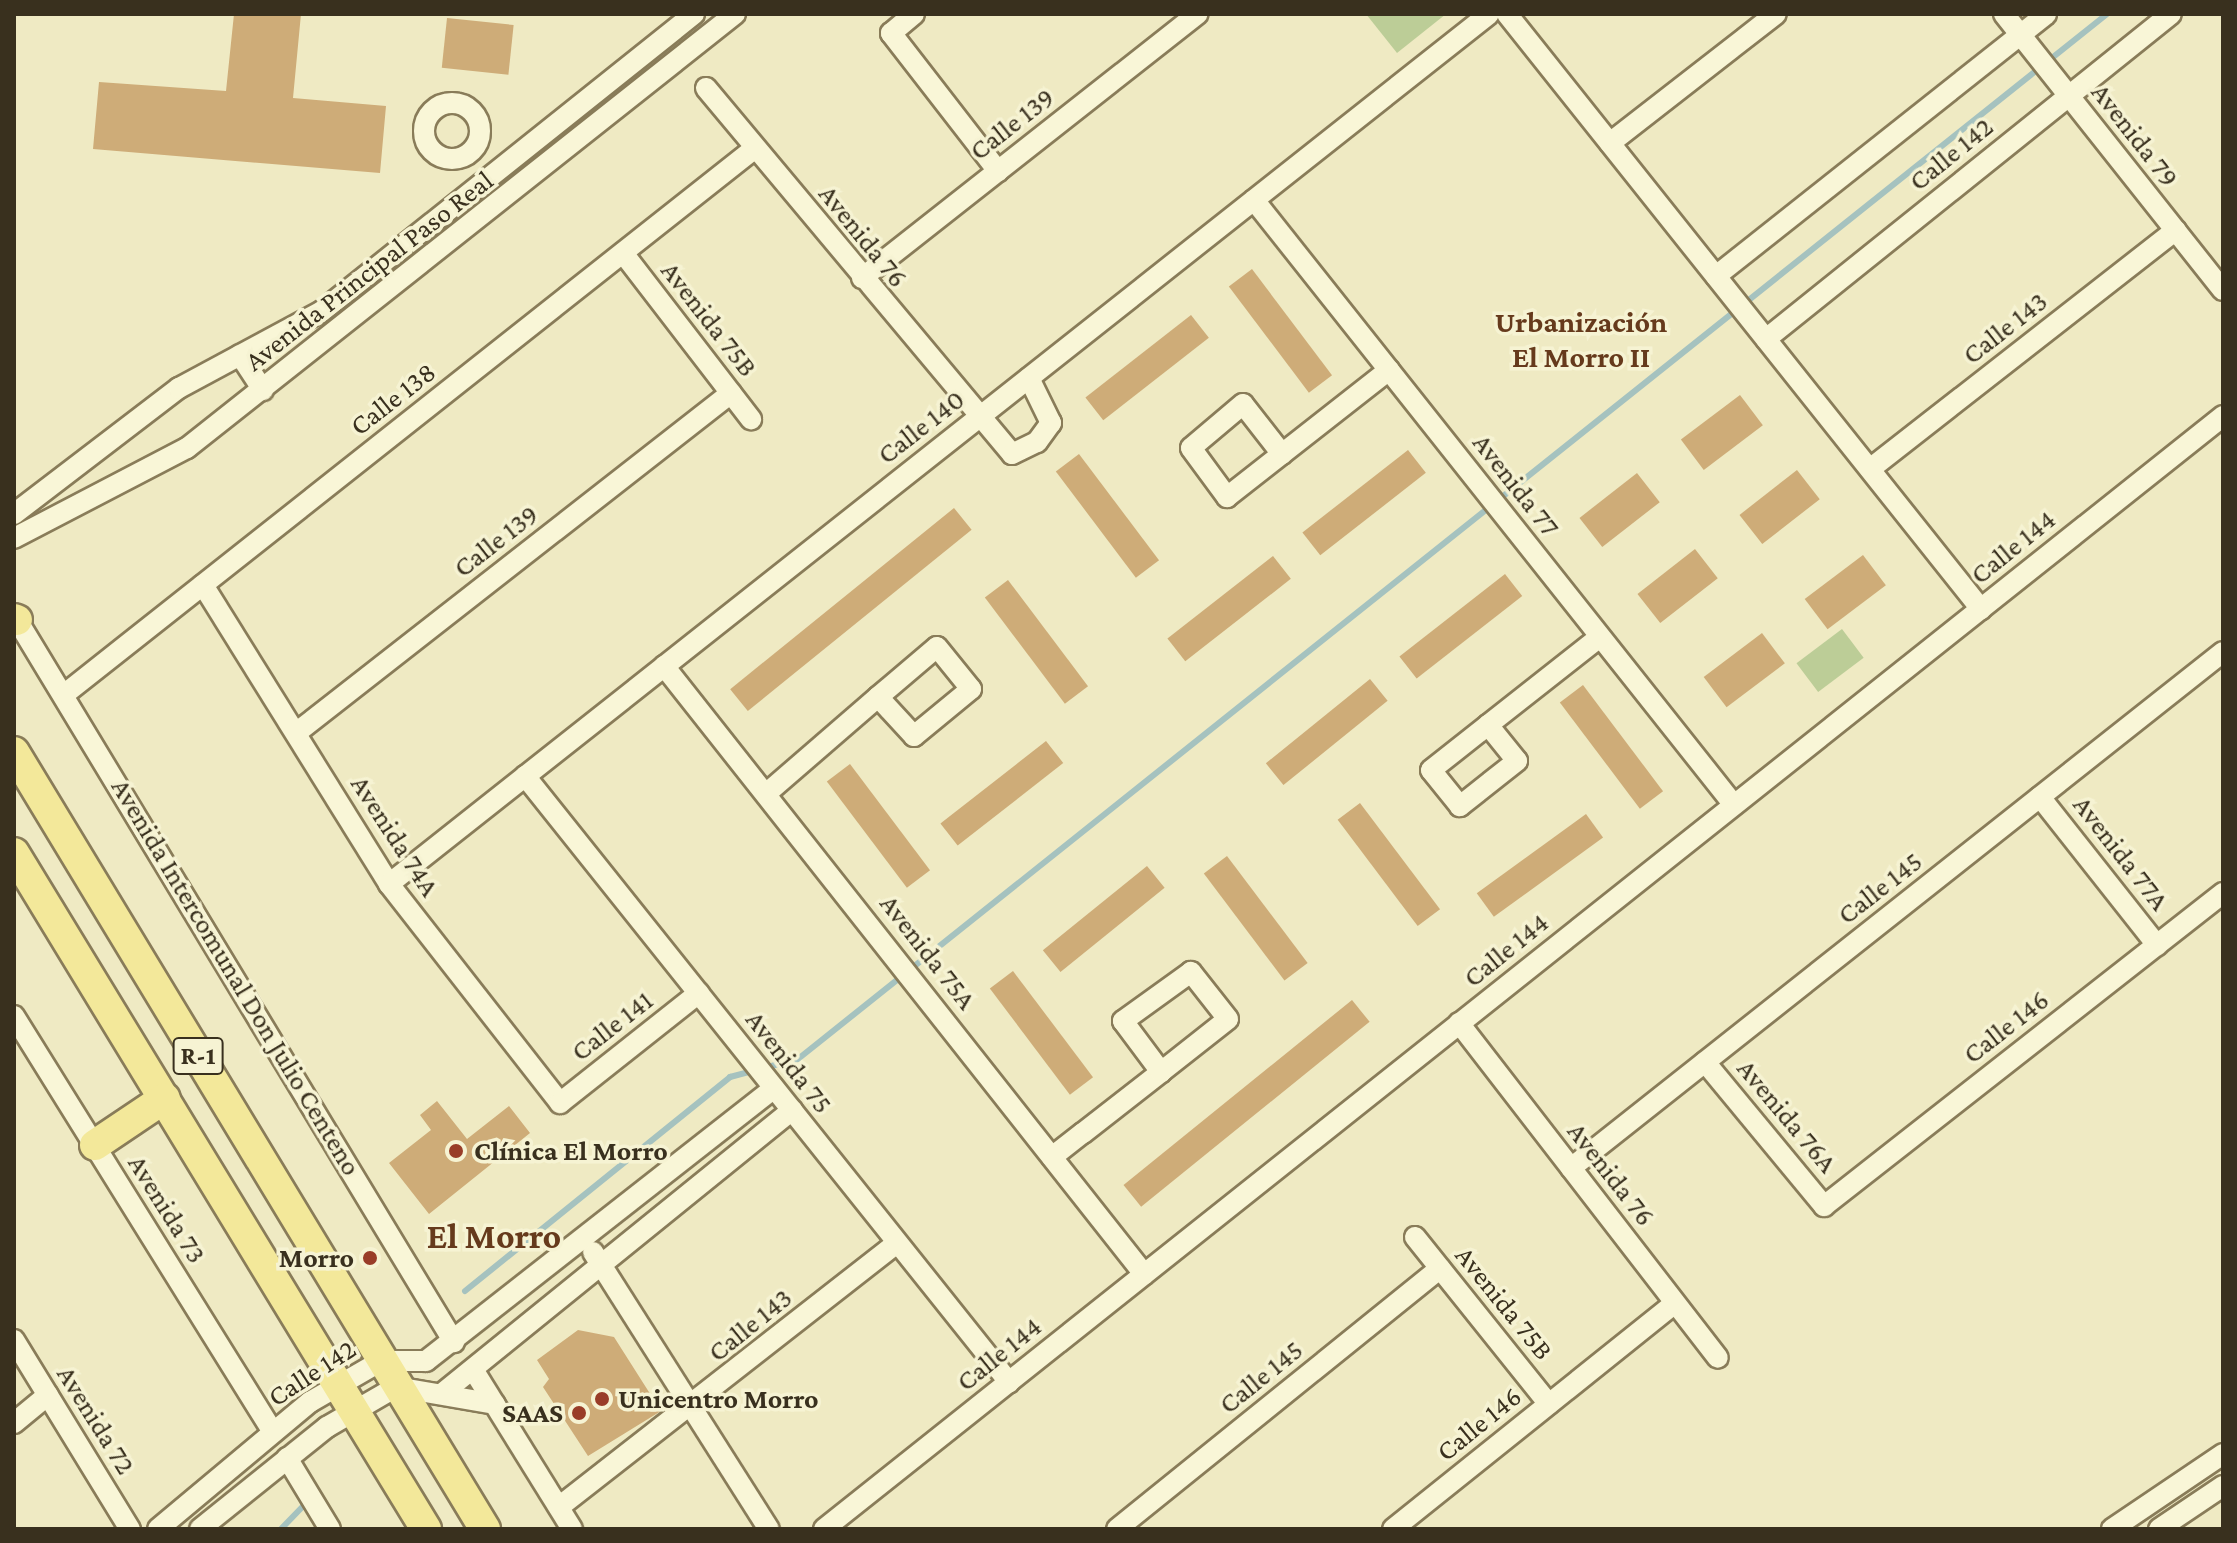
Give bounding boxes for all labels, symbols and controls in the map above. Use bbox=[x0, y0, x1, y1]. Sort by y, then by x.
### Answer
street label: Avenida 79 bbox=[2084, 76, 2186, 194]
street label: Calle 139 bbox=[963, 81, 1061, 167]
street label: Calle 142 bbox=[1902, 110, 2000, 198]
street label: Avenida Principal Paso Real bbox=[238, 164, 500, 378]
street label: Avenida 76 bbox=[811, 178, 915, 294]
street label: Avenida 75B bbox=[654, 255, 764, 383]
street label: Calle 143 bbox=[1956, 285, 2054, 371]
district label: Urbanización El Morro II bbox=[1495, 304, 1667, 374]
street label: Calle 138 bbox=[344, 355, 442, 443]
street label: Calle 140 bbox=[871, 383, 971, 471]
street label: Avenida 77 bbox=[1465, 427, 1567, 543]
street label: Calle 139 bbox=[447, 498, 545, 584]
street label: Calle 144 bbox=[1964, 503, 2062, 591]
street label: Avenida 74A bbox=[343, 769, 447, 903]
street label: Avenida Intercomunal Don Julio Centeno bbox=[104, 772, 368, 1182]
street label: Avenida 77A bbox=[2066, 789, 2176, 917]
street label: Calle 145 bbox=[1831, 845, 1929, 931]
street label: Avenida 75A bbox=[873, 888, 983, 1016]
street label: Calle 144 bbox=[1457, 906, 1555, 994]
street label: Calle 146 bbox=[1956, 983, 2056, 1071]
street label: Calle 141 bbox=[564, 984, 660, 1068]
street label: Avenida 75 bbox=[738, 1004, 840, 1120]
road number: R-1 bbox=[172, 1034, 224, 1078]
street label: Avenida 76A bbox=[1730, 1052, 1844, 1180]
street label: Avenida 76 bbox=[1560, 1115, 1662, 1233]
place label: Clínica El Morro bbox=[474, 1134, 668, 1168]
marker: Clínica El Morro bbox=[445, 1140, 467, 1162]
street label: Avenida 73 bbox=[121, 1149, 213, 1269]
district label: El Morro bbox=[427, 1215, 561, 1259]
street label: Avenida 75B bbox=[1448, 1239, 1560, 1367]
place label: Morro bbox=[279, 1241, 354, 1275]
marker: Morro bbox=[361, 1249, 379, 1267]
street label: Calle 143 bbox=[701, 1281, 799, 1369]
street label: Calle 144 bbox=[950, 1310, 1048, 1398]
street label: Calle 142 bbox=[262, 1332, 362, 1414]
street label: Calle 145 bbox=[1212, 1333, 1310, 1421]
street label: Avenida 72 bbox=[49, 1359, 143, 1481]
street label: Calle 146 bbox=[1430, 1380, 1528, 1468]
place label: Unicentro Morro bbox=[618, 1382, 819, 1416]
marker: Unicentro Morro bbox=[593, 1390, 611, 1408]
place label: SAAS bbox=[502, 1396, 563, 1430]
marker: SAAS bbox=[570, 1404, 588, 1422]

